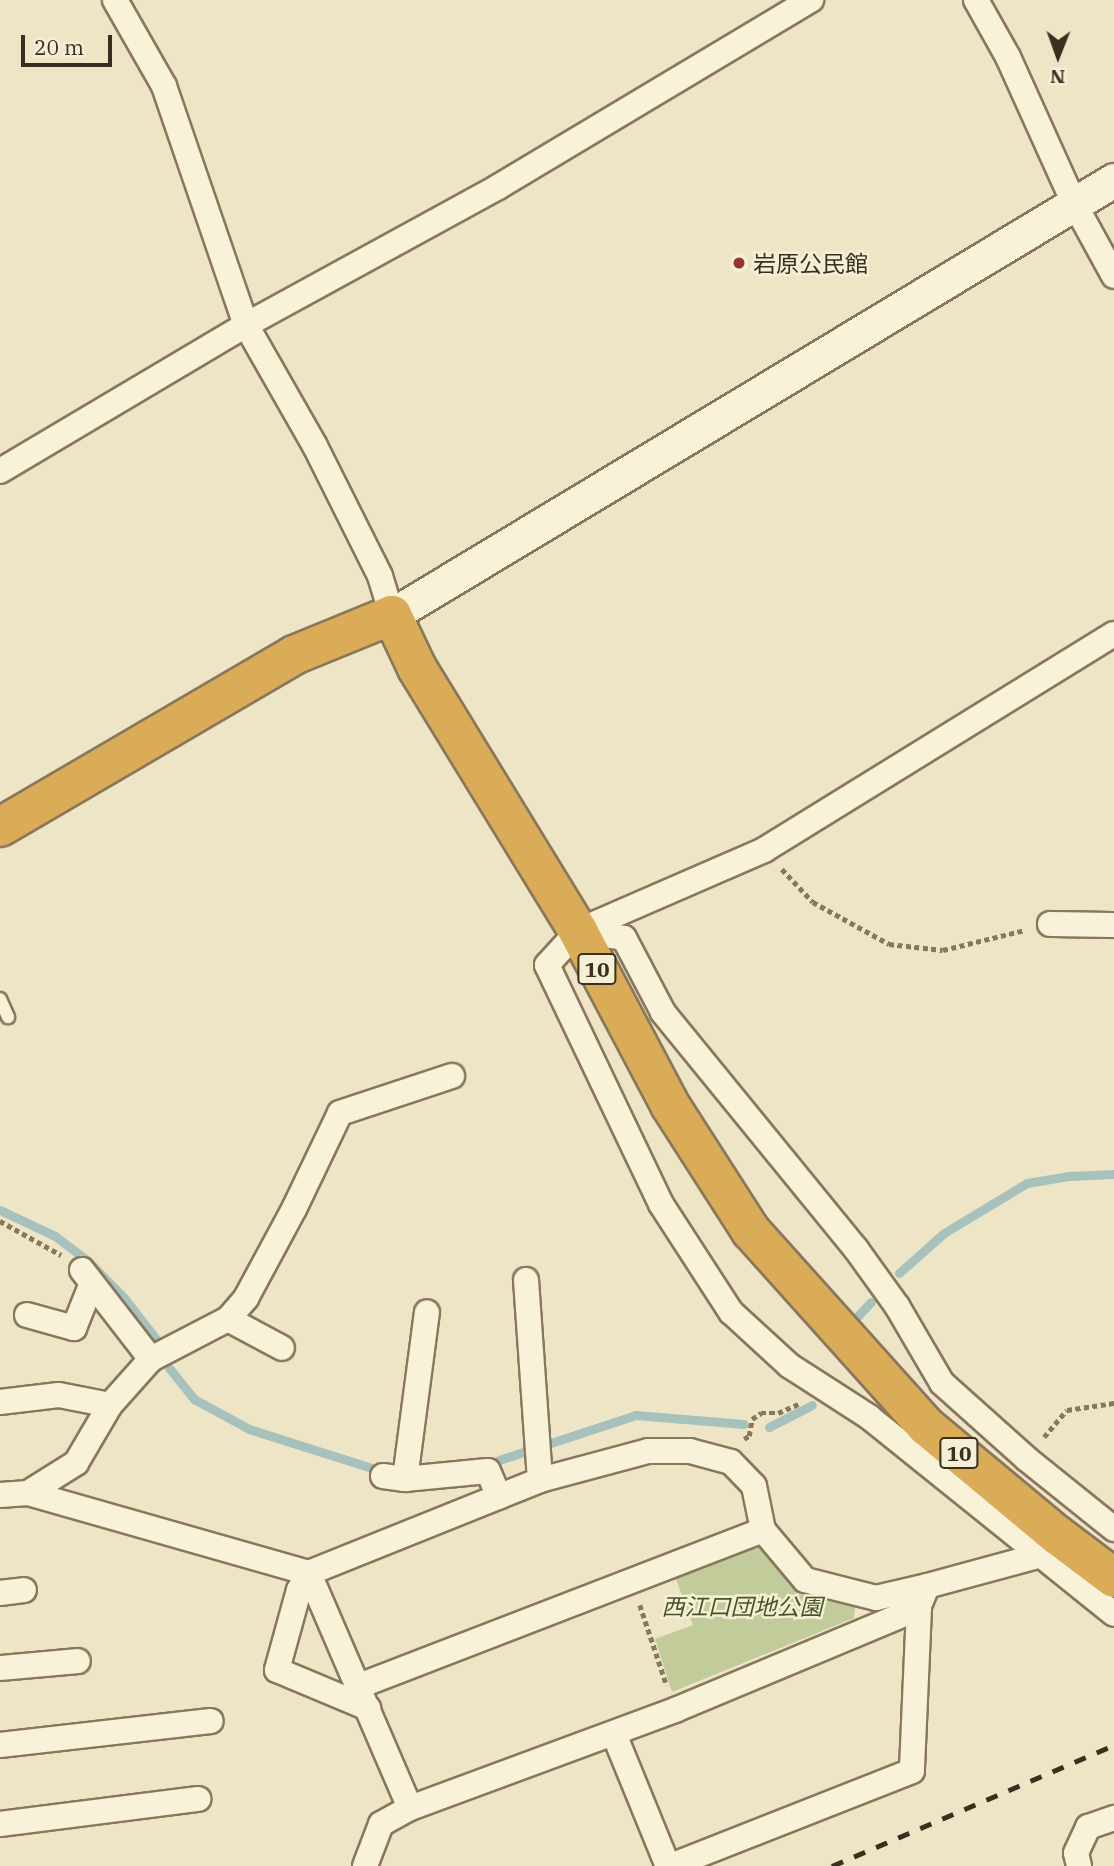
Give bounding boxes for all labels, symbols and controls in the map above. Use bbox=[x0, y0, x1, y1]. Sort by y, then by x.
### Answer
scale bar bbox=[24, 21, 116, 65]
north arrow bbox=[1023, 21, 1093, 91]
text: 20 m bbox=[34, 33, 84, 61]
text: N bbox=[1050, 65, 1065, 89]
place label: 岩原公民館 bbox=[753, 249, 868, 277]
marker: 岩原公民館 bbox=[731, 255, 747, 271]
road number: 10 bbox=[576, 951, 618, 986]
road number: 10 bbox=[938, 1436, 980, 1470]
park label: 西江口団地公園 bbox=[662, 1592, 822, 1620]

